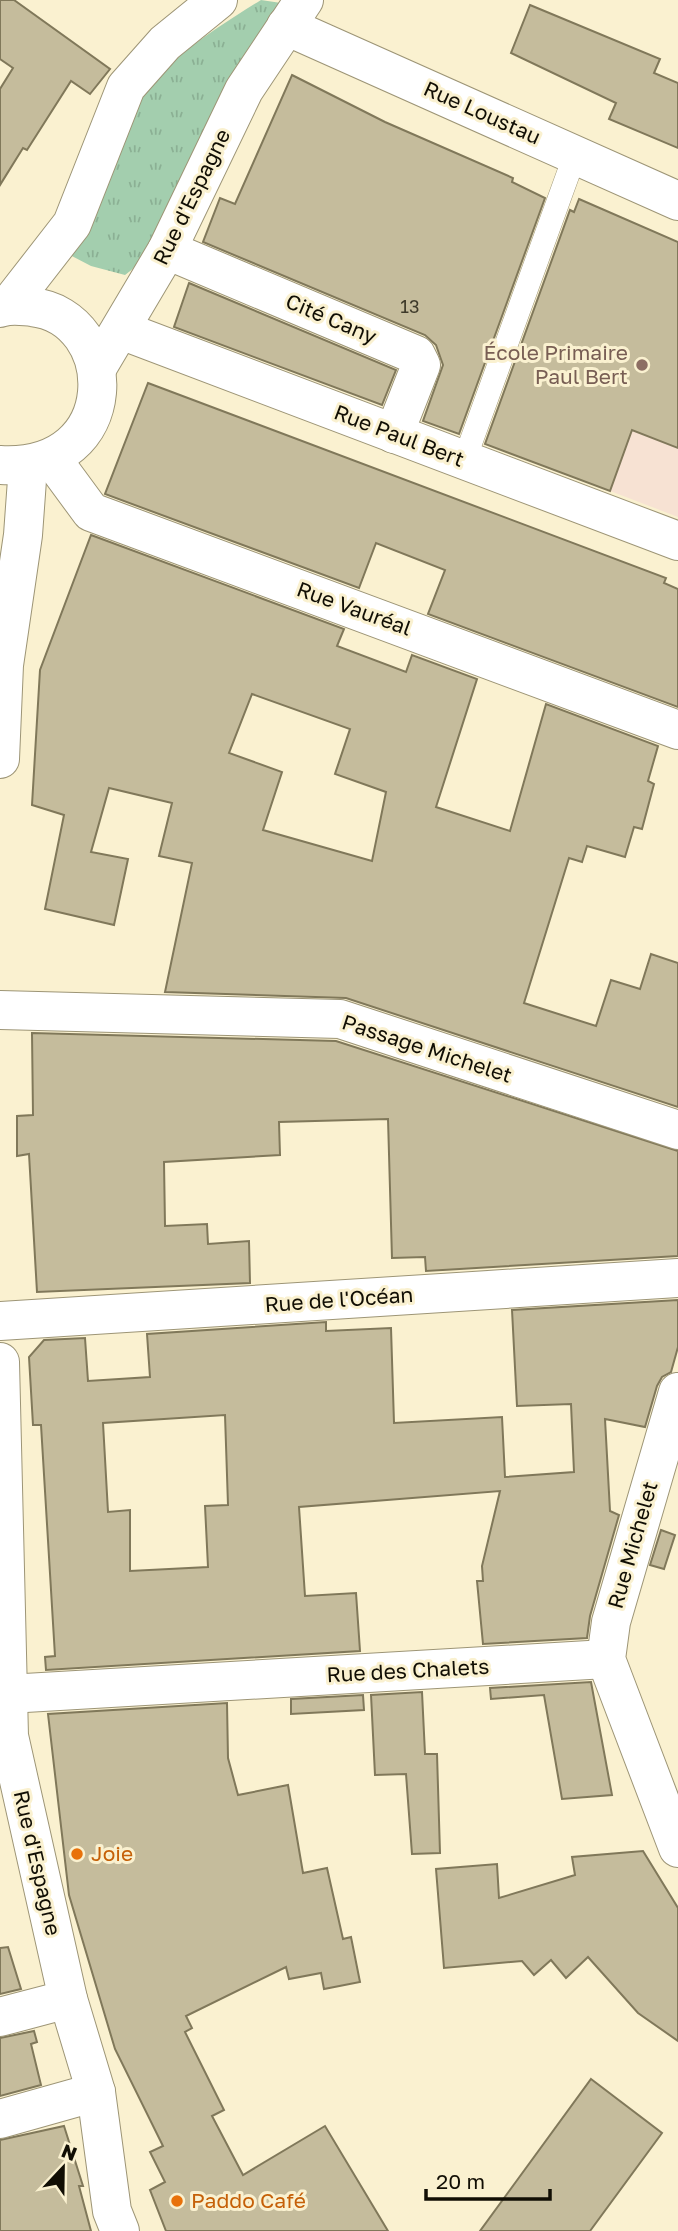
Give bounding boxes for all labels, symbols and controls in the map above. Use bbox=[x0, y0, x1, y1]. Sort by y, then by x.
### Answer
street label: Rue Loustau bbox=[420, 75, 545, 149]
street label: Rue d'Espagne bbox=[147, 124, 235, 269]
street label: Cité Cany bbox=[282, 287, 381, 349]
house number: 13 bbox=[400, 295, 420, 317]
place label: École Primaire Paul Bert bbox=[484, 339, 628, 389]
marker: École Primaire Paul Bert bbox=[634, 357, 650, 373]
street label: Rue Paul Bert bbox=[331, 398, 468, 472]
street label: Rue Vauréal bbox=[293, 575, 415, 641]
street label: Passage Michelet bbox=[339, 1008, 516, 1088]
street label: Rue de l'Océan bbox=[264, 1281, 414, 1317]
street label: Rue Michelet bbox=[601, 1478, 663, 1611]
street label: Rue des Chalets bbox=[326, 1653, 490, 1687]
street label: Rue d'Espagne bbox=[9, 1788, 67, 1938]
place label: Joie bbox=[91, 1840, 133, 1866]
marker: Joie bbox=[69, 1846, 85, 1862]
north arrow bbox=[28, 2133, 98, 2203]
text: N bbox=[59, 2138, 81, 2165]
scale bar bbox=[426, 2158, 550, 2202]
text: 20 m bbox=[436, 2168, 485, 2194]
place label: Paddo Café bbox=[191, 2187, 306, 2213]
marker: Paddo Café bbox=[169, 2193, 185, 2209]

